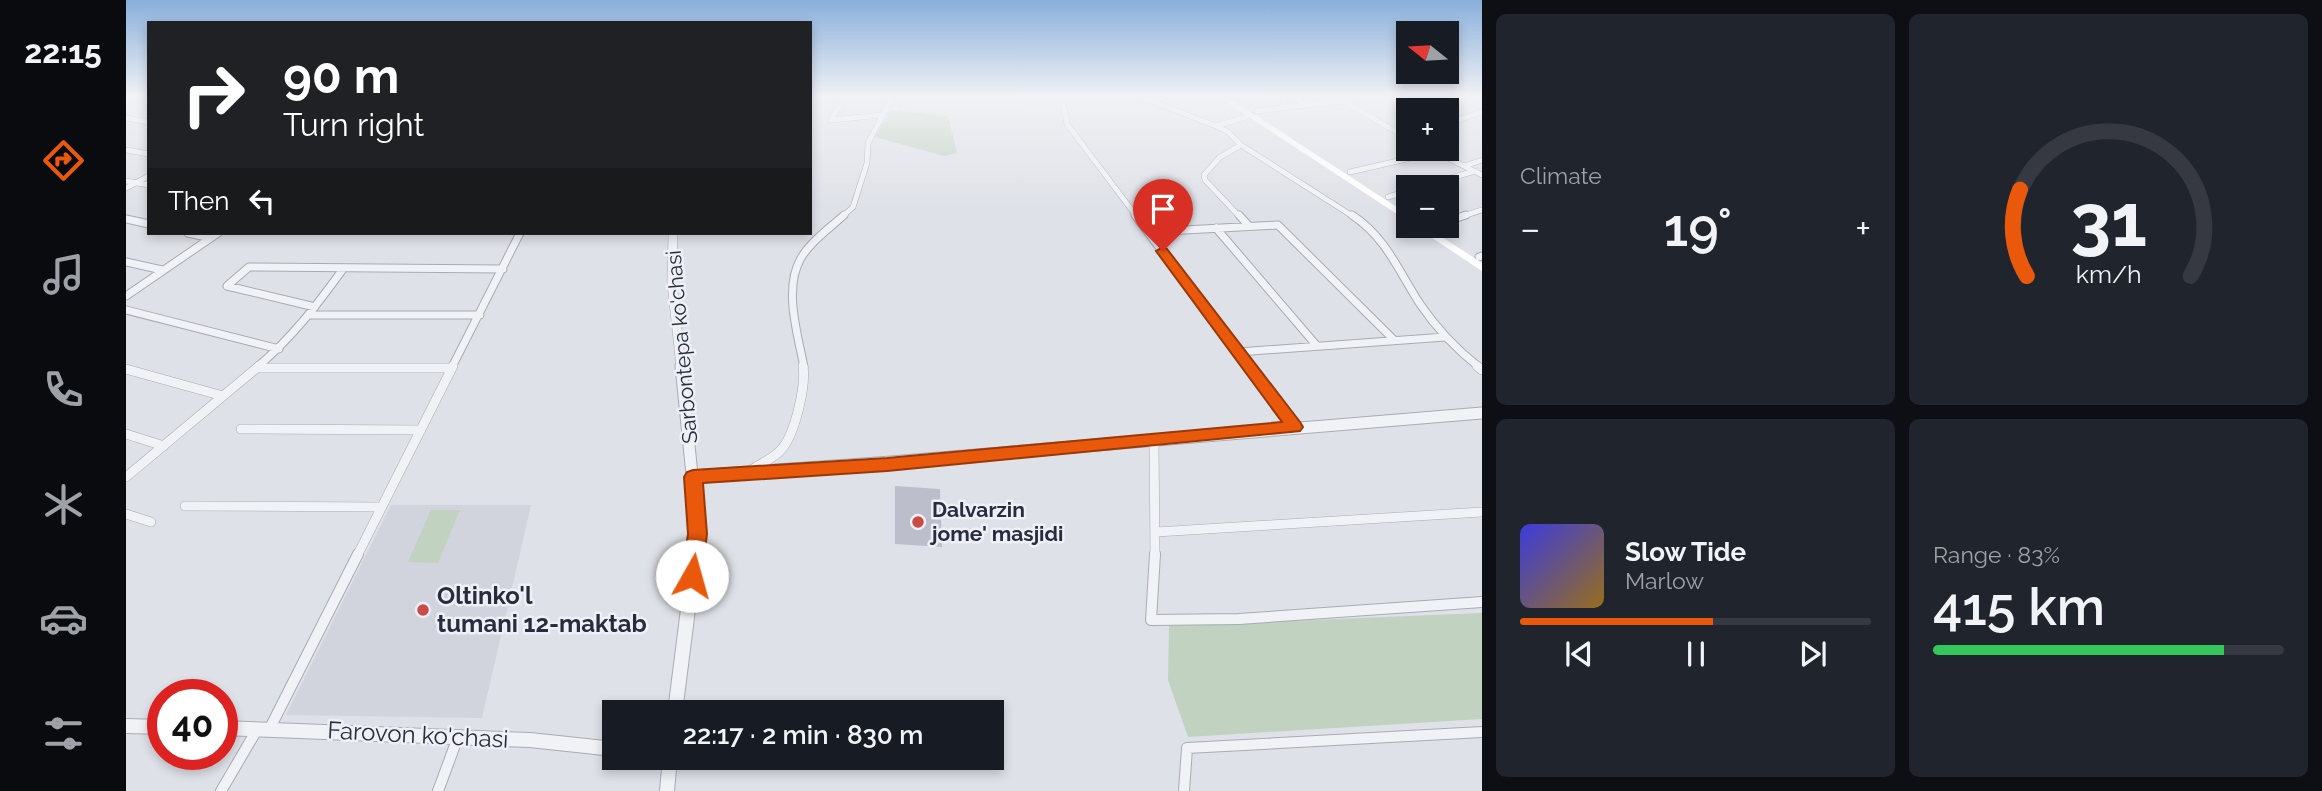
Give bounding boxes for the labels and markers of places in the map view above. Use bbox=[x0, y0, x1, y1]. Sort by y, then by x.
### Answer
pin bbox=[1133, 179, 1193, 251]
place label: Dalvarzin jome' masjidi bbox=[929, 497, 1063, 546]
marker: Dalvarzin jome' masjidi bbox=[910, 514, 926, 530]
place label: Oltinko'l tumani 12-maktab bbox=[437, 581, 647, 638]
marker: Oltinko'l tumani 12-maktab bbox=[415, 602, 431, 618]

